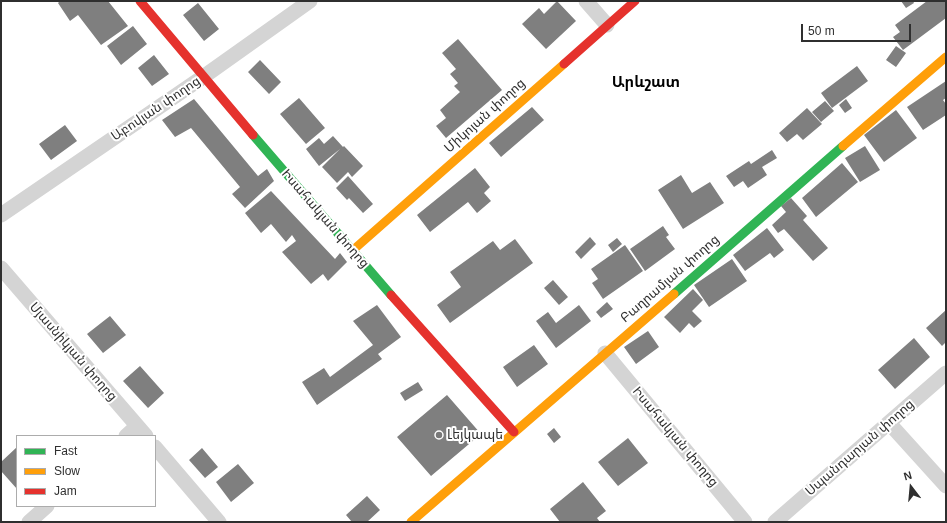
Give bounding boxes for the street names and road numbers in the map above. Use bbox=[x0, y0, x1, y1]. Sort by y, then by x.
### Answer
street label: Աբովյան փողոց bbox=[108, 73, 204, 145]
street label: Միկոյան փողոց bbox=[441, 76, 529, 156]
street label: Իսահակյան փողոց bbox=[278, 167, 372, 271]
street label: Բաղրամյան փողոց bbox=[617, 232, 723, 326]
street label: Մյասնիկյան փողոց bbox=[26, 299, 120, 405]
street label: Իսահակյան փողոց bbox=[629, 384, 721, 490]
street label: Սպանդարյան փողոց bbox=[802, 397, 918, 499]

